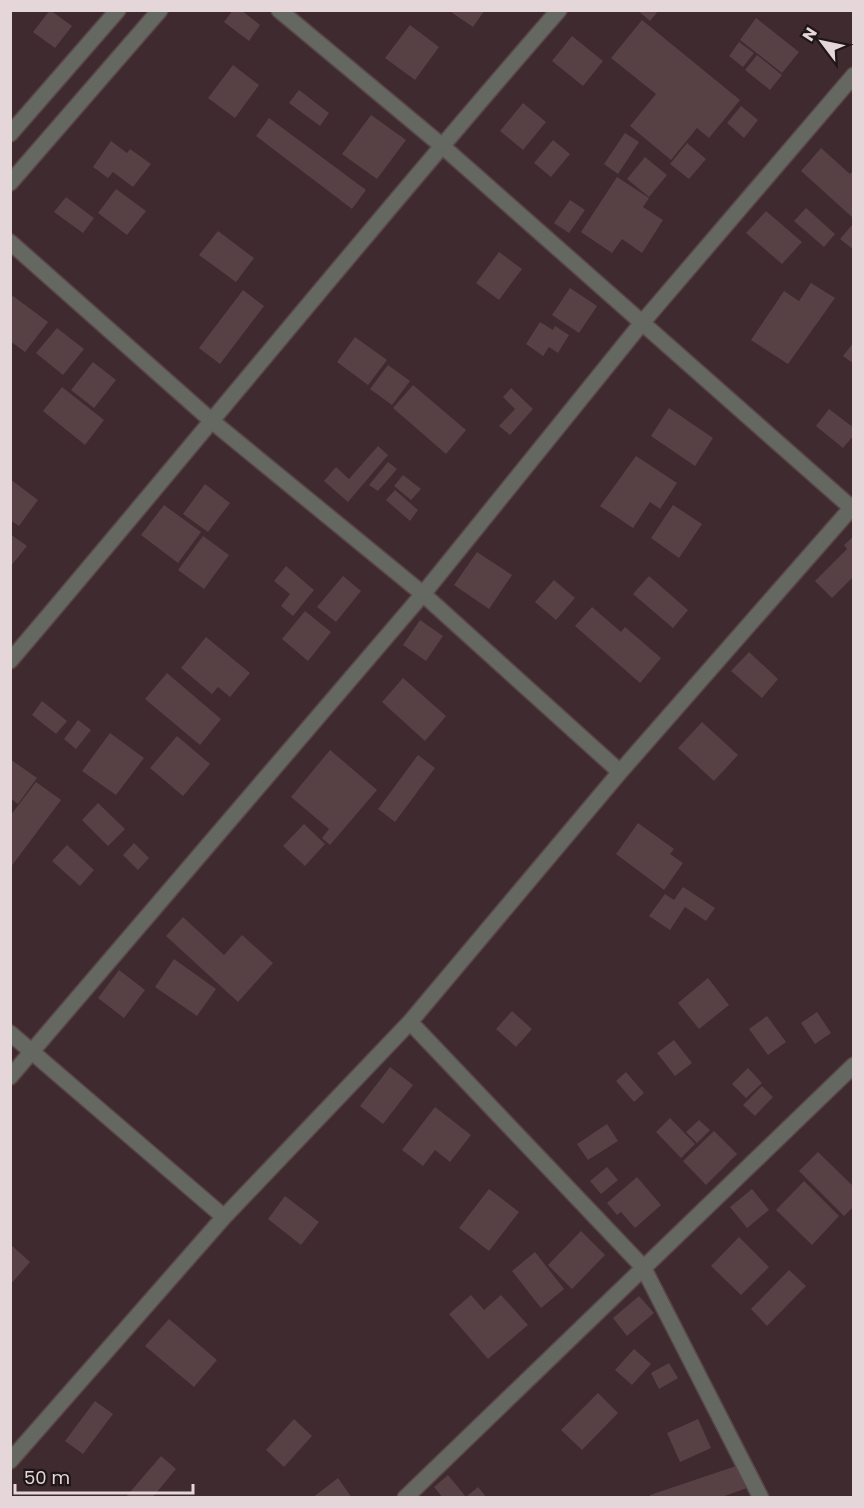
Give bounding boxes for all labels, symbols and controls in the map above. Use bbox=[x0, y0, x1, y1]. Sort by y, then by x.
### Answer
north arrow bbox=[792, 12, 852, 72]
text: N bbox=[797, 23, 823, 46]
scale bar bbox=[15, 1457, 194, 1495]
text: 50 m bbox=[24, 1465, 70, 1490]

